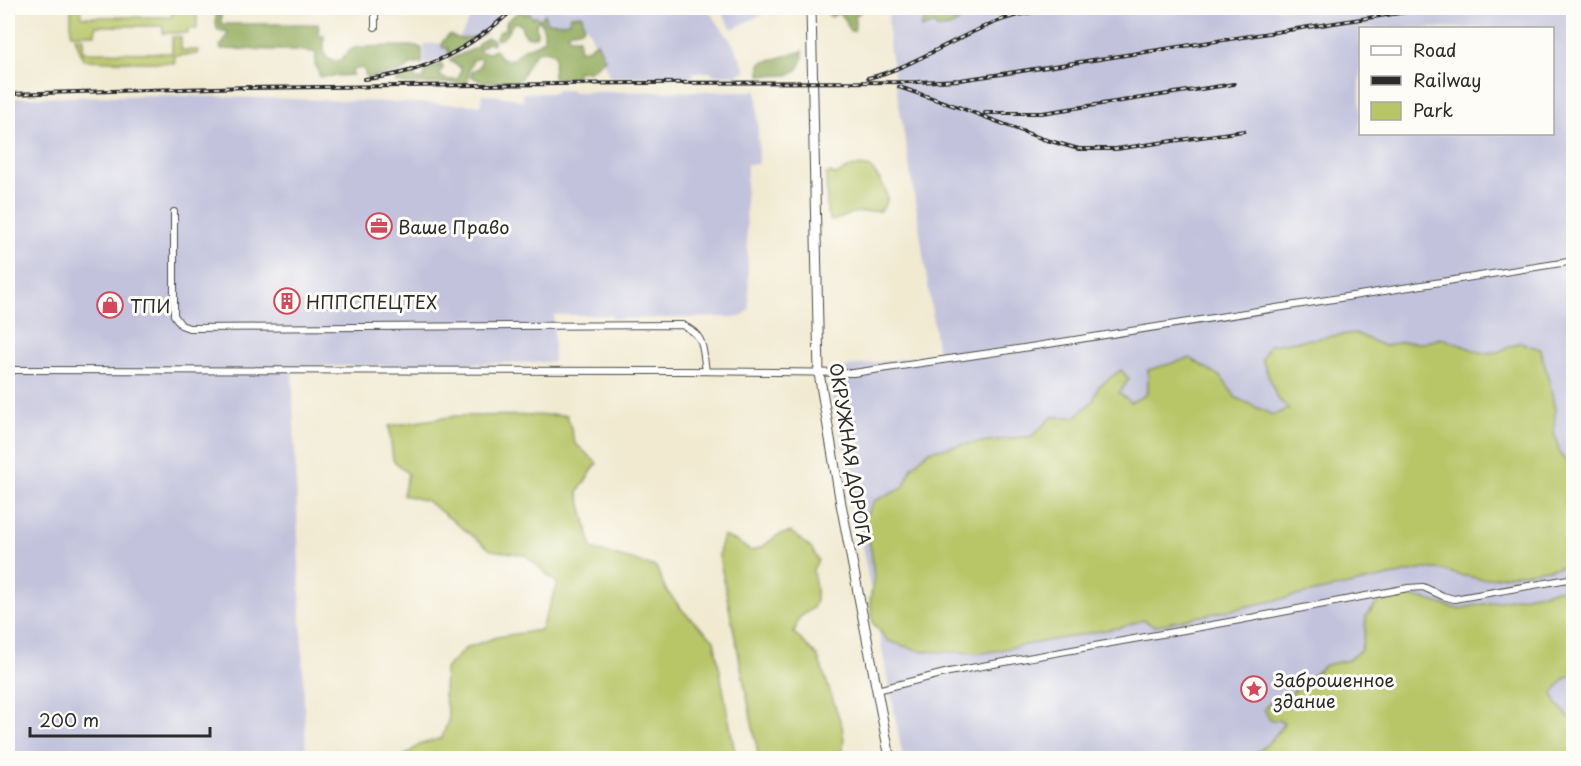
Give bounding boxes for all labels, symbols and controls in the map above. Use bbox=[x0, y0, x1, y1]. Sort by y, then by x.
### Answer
legend bbox=[1359, 27, 1554, 135]
text: Road bbox=[1413, 36, 1457, 63]
text: Railway bbox=[1413, 66, 1481, 93]
text: Park bbox=[1413, 96, 1453, 123]
office icon: Ваше Право bbox=[364, 211, 394, 241]
place label: Ваше Право bbox=[398, 213, 509, 240]
building icon: НППСПЕЦТЕХ bbox=[272, 286, 302, 316]
place label: НППСПЕЦТЕХ bbox=[306, 288, 437, 315]
shop icon: ТПИ bbox=[95, 290, 125, 320]
place label: ТПИ bbox=[130, 292, 171, 319]
street label: ОКРУЖНАЯ ДОРОГА bbox=[823, 361, 879, 547]
place label: Заброшенное здание bbox=[1273, 666, 1395, 714]
place icon: Заброшенное здание bbox=[1239, 674, 1269, 704]
scale bar bbox=[30, 700, 210, 738]
text: 200 m bbox=[39, 706, 99, 733]

